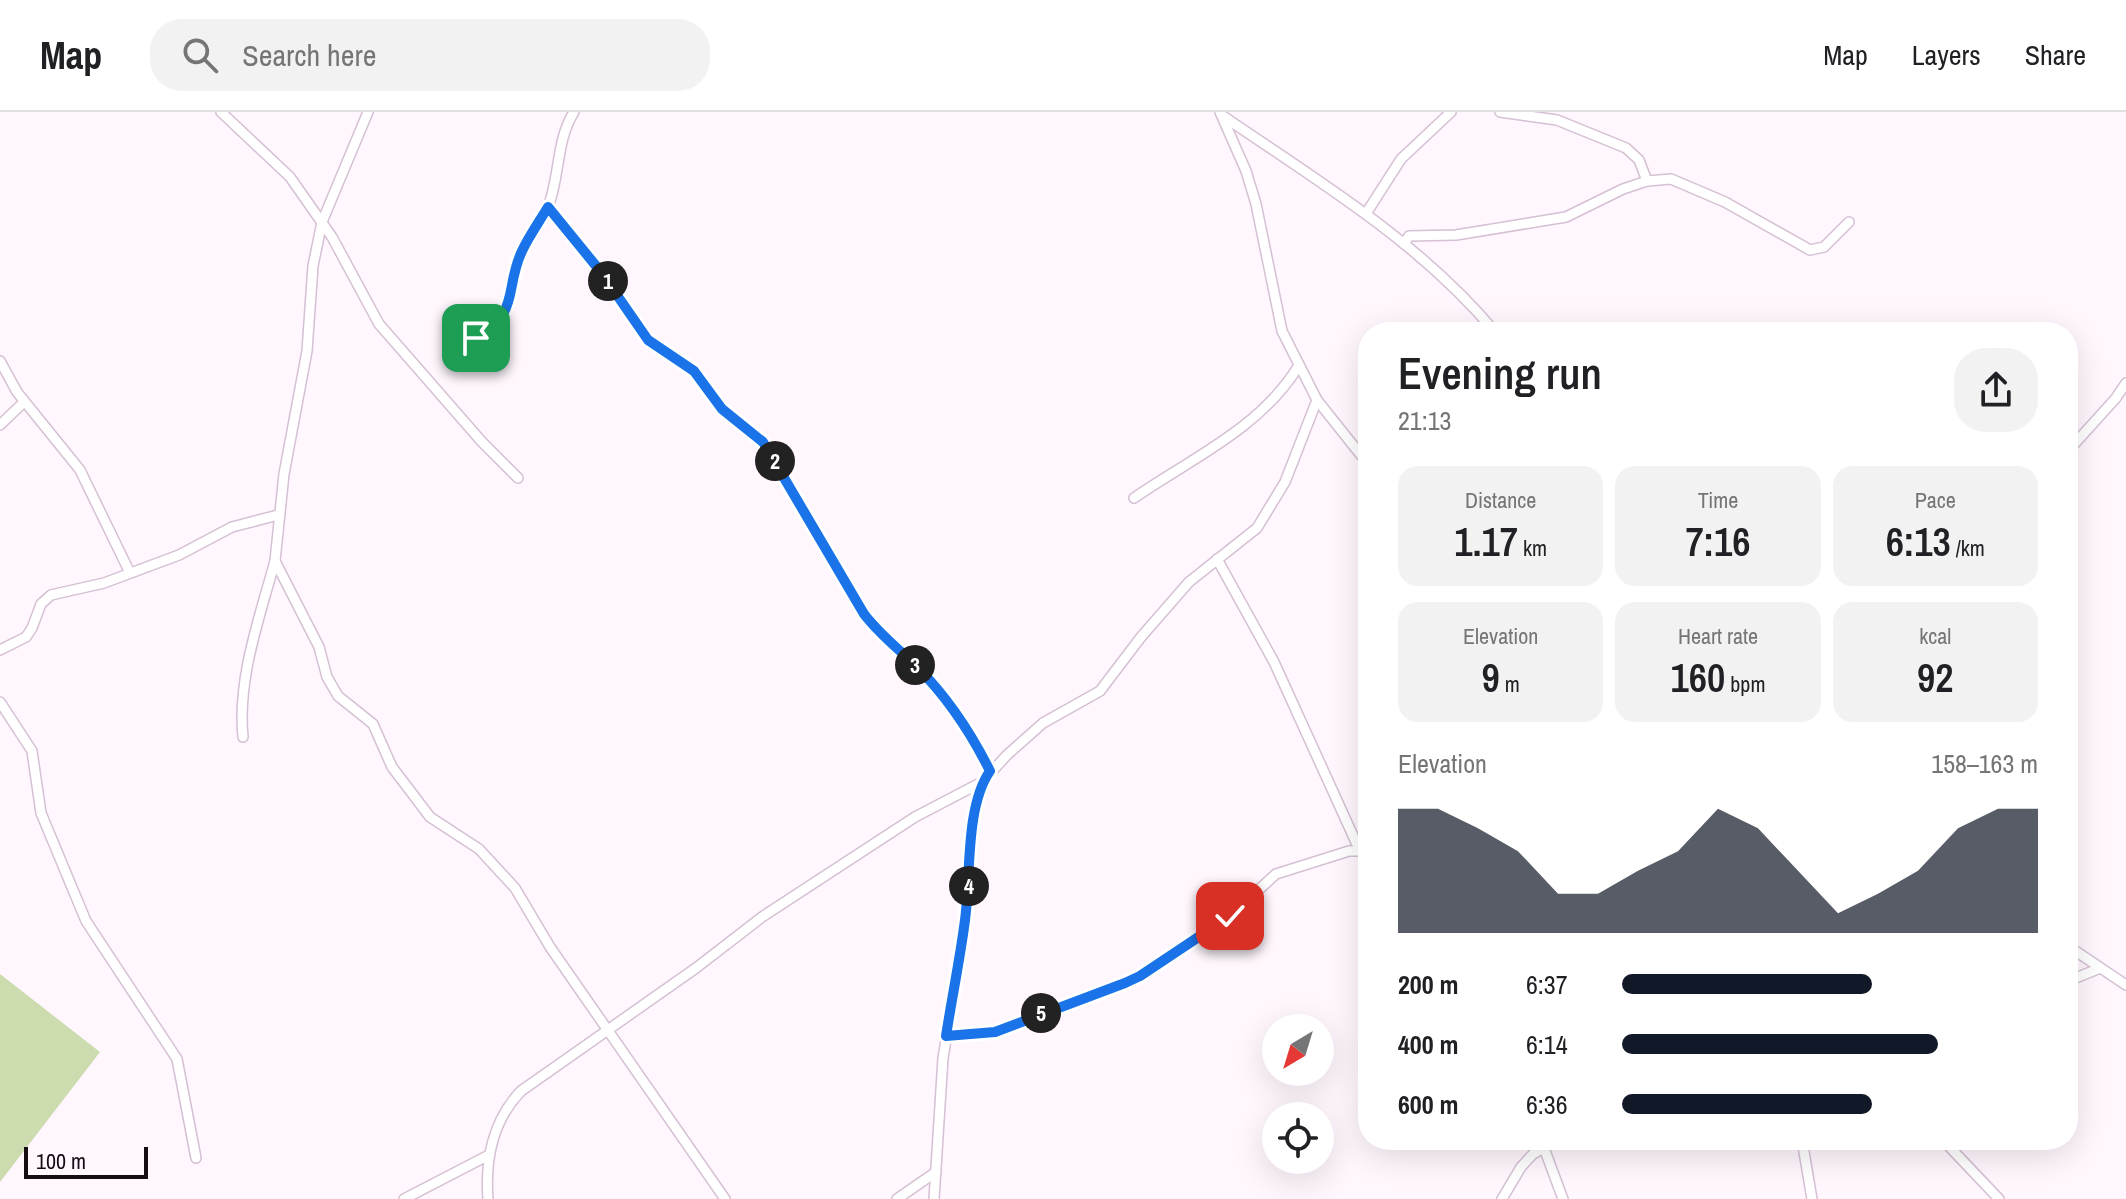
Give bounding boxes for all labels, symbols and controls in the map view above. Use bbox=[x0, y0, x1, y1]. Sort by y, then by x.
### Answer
search box bbox=[150, 19, 710, 91]
text: Map bbox=[40, 30, 102, 81]
icon: search bbox=[178, 33, 222, 77]
text: Search here bbox=[242, 35, 376, 75]
text: Map bbox=[1823, 36, 1868, 74]
text: Layers bbox=[1912, 36, 1981, 74]
text: Share bbox=[2025, 36, 2086, 74]
pin: 1 bbox=[588, 261, 628, 301]
text: 1 bbox=[603, 266, 613, 296]
pin bbox=[442, 304, 510, 372]
icon: arrive bbox=[454, 316, 498, 360]
text: Evening run bbox=[1398, 343, 1602, 403]
button: share bbox=[1954, 348, 2038, 432]
text: 21:13 bbox=[1398, 403, 1451, 438]
pin: 2 bbox=[755, 441, 795, 481]
text: 2 bbox=[770, 446, 780, 476]
text: Distance bbox=[1465, 485, 1536, 515]
text: Time bbox=[1698, 485, 1738, 515]
text: Pace bbox=[1915, 485, 1956, 515]
text: 1.17 bbox=[1454, 515, 1518, 568]
text: 7:16 bbox=[1685, 515, 1751, 568]
text: 6:13 bbox=[1886, 515, 1951, 568]
text: km bbox=[1518, 533, 1547, 563]
text: /km bbox=[1951, 533, 1985, 563]
text: Elevation bbox=[1463, 621, 1538, 651]
text: Heart rate bbox=[1678, 621, 1758, 651]
text: kcal bbox=[1919, 621, 1951, 651]
pin: 3 bbox=[895, 645, 935, 685]
text: 3 bbox=[910, 650, 920, 680]
text: 9 bbox=[1482, 651, 1500, 704]
text: 160 bbox=[1671, 651, 1725, 704]
text: 92 bbox=[1917, 651, 1954, 704]
text: m bbox=[1500, 669, 1520, 699]
text: bpm bbox=[1725, 669, 1765, 699]
text: Elevation bbox=[1398, 746, 1487, 781]
text: 158–163 m bbox=[1931, 746, 2038, 781]
pin: 4 bbox=[949, 866, 989, 906]
text: 4 bbox=[964, 871, 974, 901]
pin bbox=[1196, 882, 1264, 950]
icon: check bbox=[1208, 894, 1252, 938]
text: 200 m bbox=[1398, 967, 1458, 1002]
text: 6:37 bbox=[1526, 967, 1568, 1002]
pin: 5 bbox=[1021, 993, 1061, 1033]
text: 5 bbox=[1036, 998, 1046, 1028]
north arrow bbox=[1262, 1014, 1334, 1086]
map controls bbox=[1262, 1014, 1334, 1174]
text: 400 m bbox=[1398, 1027, 1458, 1062]
text: 6:14 bbox=[1526, 1027, 1568, 1062]
text: 600 m bbox=[1398, 1087, 1458, 1122]
text: 6:36 bbox=[1526, 1087, 1568, 1122]
button: locate bbox=[1262, 1102, 1334, 1174]
scale bar bbox=[24, 1143, 148, 1179]
text: 100 m bbox=[36, 1146, 86, 1176]

